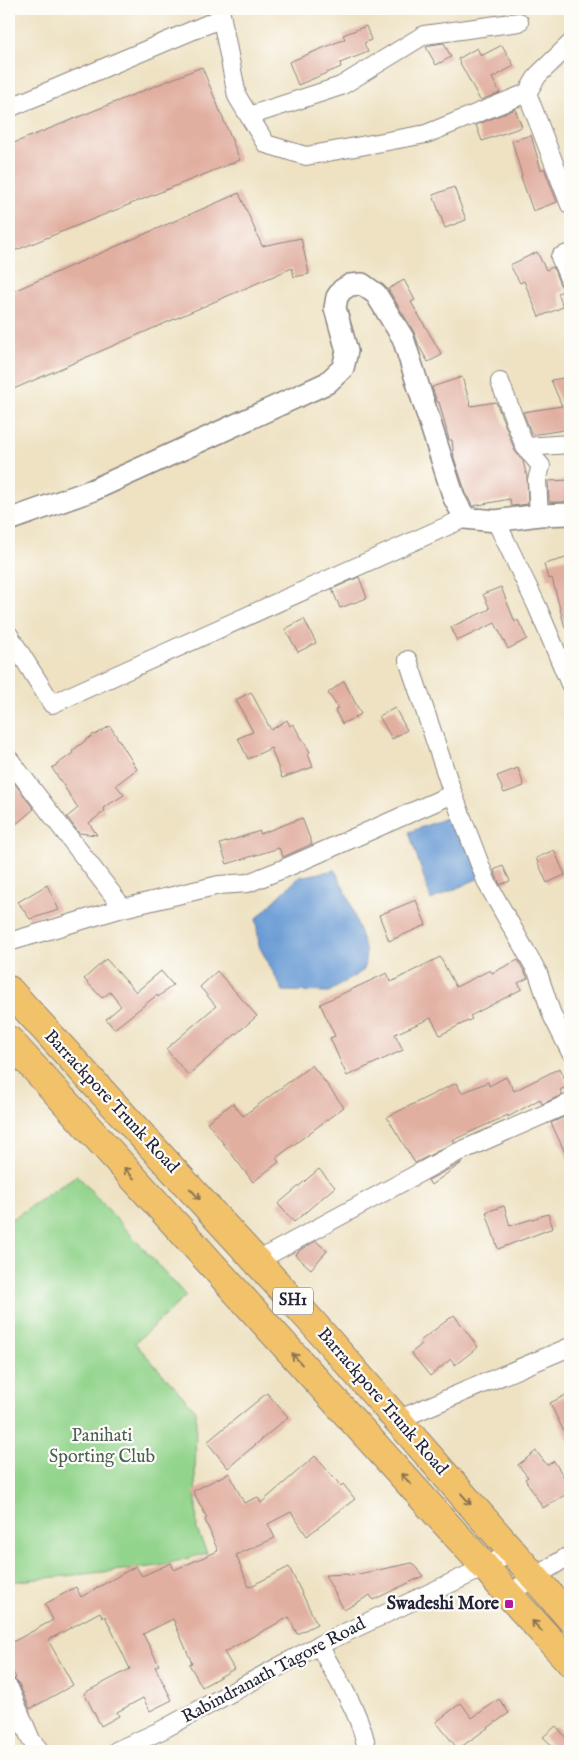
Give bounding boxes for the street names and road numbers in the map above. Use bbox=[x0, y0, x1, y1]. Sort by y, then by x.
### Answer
street label: Barrackpore Trunk Road bbox=[39, 1025, 184, 1179]
road number: SH1 bbox=[273, 1288, 313, 1314]
street label: Barrackpore Trunk Road bbox=[312, 1324, 453, 1481]
street label: Rabindranath Tagore Road bbox=[178, 1613, 370, 1729]

